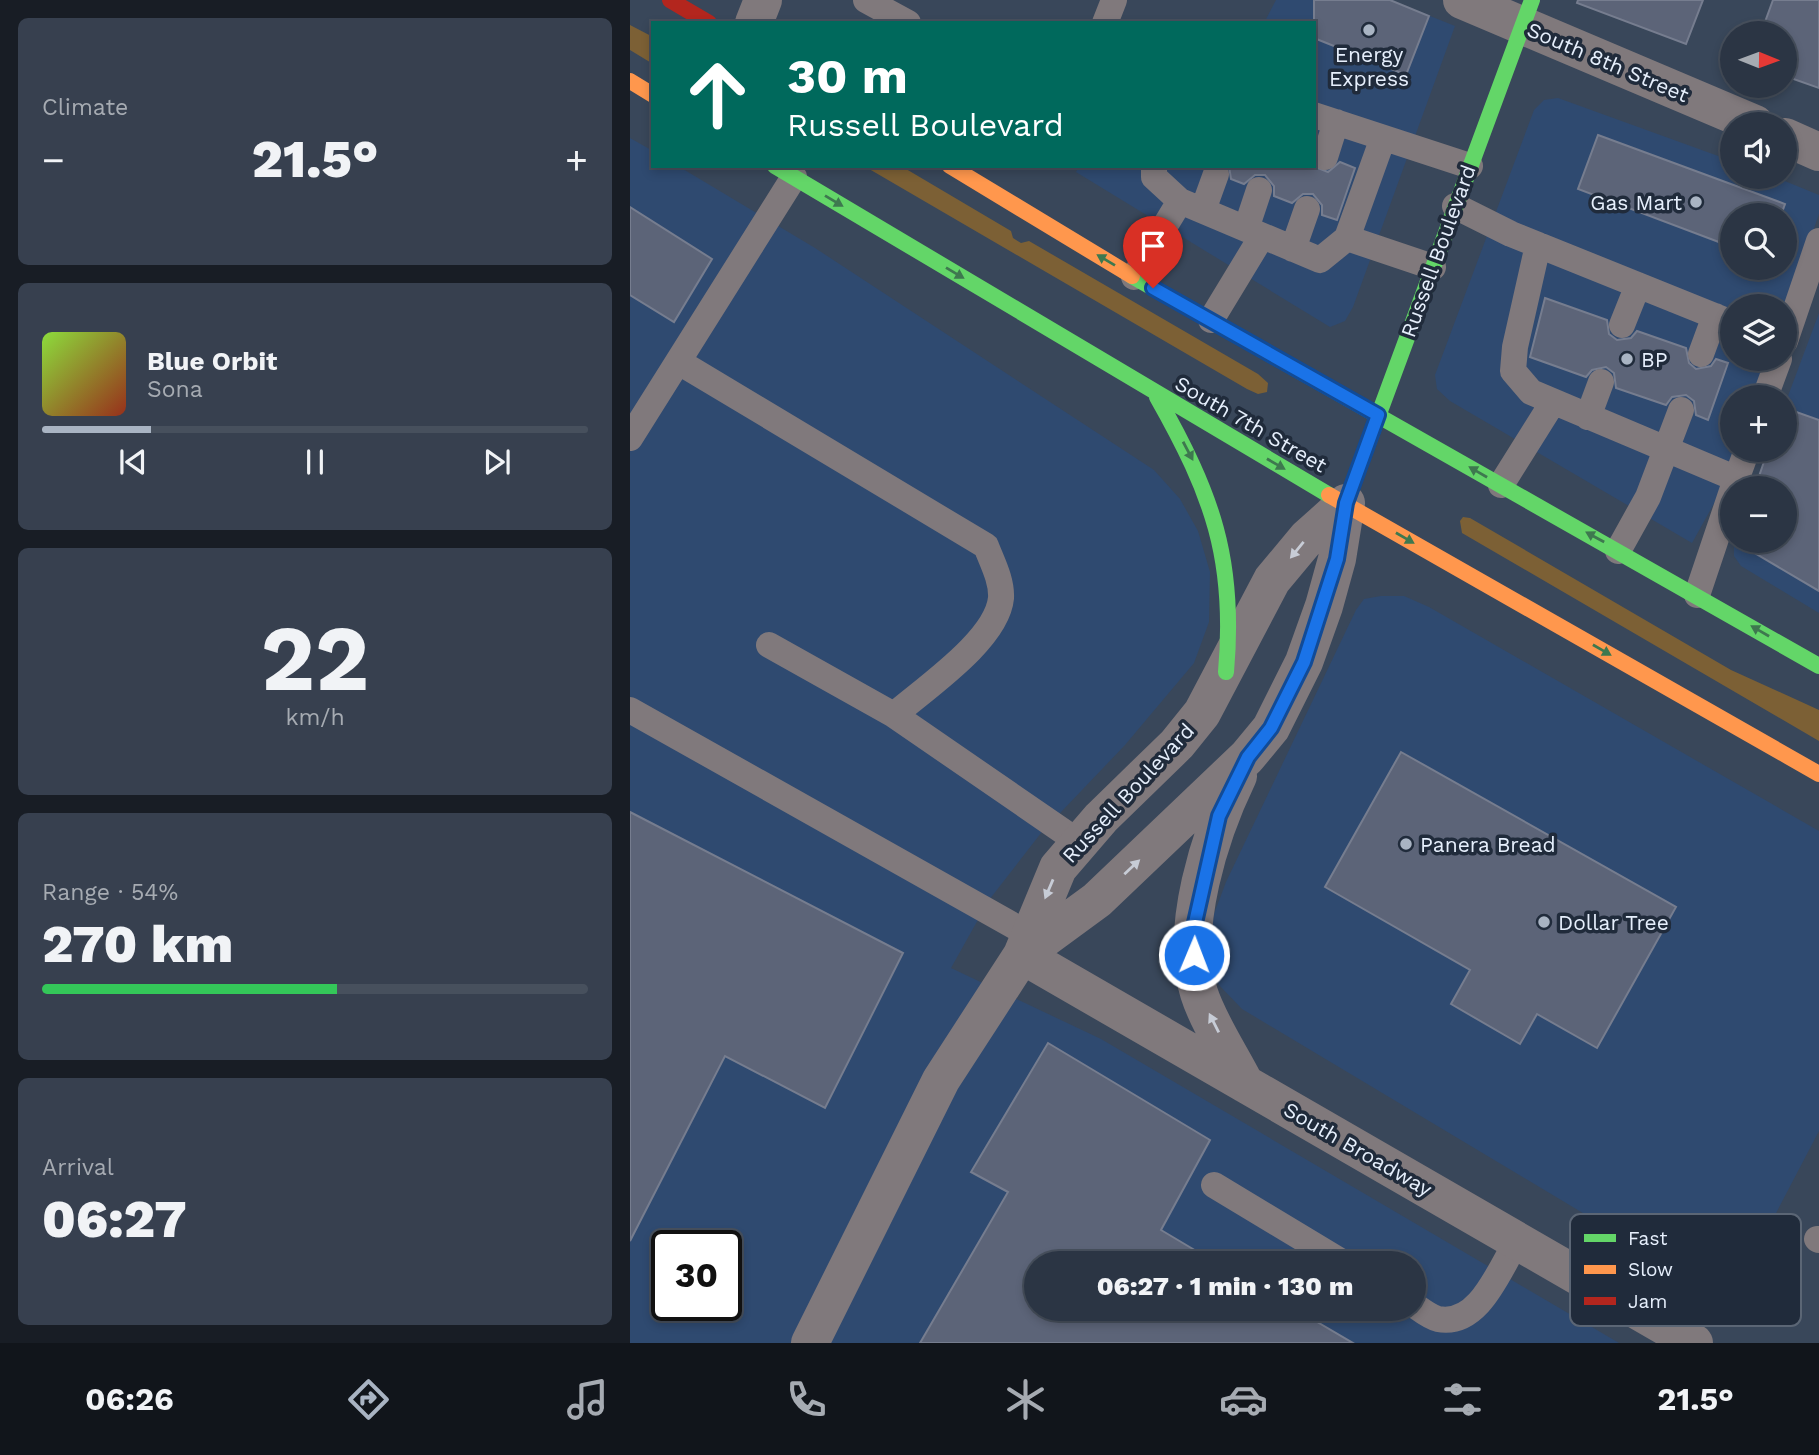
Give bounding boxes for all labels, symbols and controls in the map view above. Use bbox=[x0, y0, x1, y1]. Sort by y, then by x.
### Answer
street label: South 8th Street bbox=[1523, 17, 1693, 107]
north arrow bbox=[1720, 21, 1797, 98]
map controls bbox=[1720, 21, 1797, 553]
marker: Energy Express bbox=[1361, 22, 1377, 38]
place label: Energy Express bbox=[1329, 42, 1409, 91]
text: 30 m bbox=[787, 47, 908, 105]
icon: ahead bbox=[672, 49, 763, 140]
text: Climate bbox=[42, 94, 128, 121]
text: Russell Boulevard bbox=[787, 106, 1064, 144]
button: sound bbox=[1720, 112, 1797, 189]
text: 21.5° bbox=[252, 129, 378, 190]
text: − bbox=[42, 138, 65, 182]
text: + bbox=[565, 138, 588, 182]
street label: Russell Boulevard bbox=[1395, 161, 1481, 341]
place label: Gas Mart bbox=[1590, 190, 1682, 215]
marker: Gas Mart bbox=[1688, 194, 1704, 210]
one-way arrow bbox=[825, 195, 844, 207]
button: search bbox=[1720, 203, 1797, 280]
pin bbox=[1123, 216, 1183, 288]
icon: arrive bbox=[1134, 227, 1172, 265]
one-way arrow bbox=[1096, 253, 1115, 266]
one-way arrow bbox=[946, 267, 965, 280]
button: layers bbox=[1720, 294, 1797, 371]
text: Blue Orbit bbox=[147, 346, 277, 376]
place label: BP bbox=[1641, 347, 1668, 372]
marker: BP bbox=[1619, 351, 1635, 367]
street label: South 7th Street bbox=[1171, 370, 1332, 478]
text: Sona bbox=[147, 376, 203, 403]
button: + bbox=[1720, 385, 1797, 462]
one-way arrow bbox=[1182, 441, 1194, 460]
icon: previous bbox=[114, 443, 152, 481]
icon: pause bbox=[296, 443, 334, 481]
icon: next bbox=[478, 443, 516, 481]
one-way arrow bbox=[1266, 458, 1285, 470]
one-way arrow bbox=[1469, 466, 1488, 478]
button: − bbox=[1720, 476, 1797, 553]
one-way arrow bbox=[1585, 531, 1604, 544]
one-way arrow bbox=[1395, 532, 1414, 544]
one-way arrow bbox=[1289, 541, 1304, 559]
text: 22 bbox=[261, 605, 369, 712]
one-way arrow bbox=[1751, 625, 1770, 638]
one-way arrow bbox=[1593, 644, 1612, 656]
text: km/h bbox=[285, 704, 345, 731]
street label: Russell Boulevard bbox=[1057, 718, 1199, 868]
place label: Panera Bread bbox=[1420, 832, 1556, 857]
marker: Panera Bread bbox=[1398, 836, 1414, 852]
one-way arrow bbox=[1123, 859, 1140, 875]
text: Range · 54% bbox=[42, 879, 178, 906]
one-way arrow bbox=[1043, 879, 1055, 899]
place label: Dollar Tree bbox=[1558, 910, 1669, 935]
text: 270 km bbox=[42, 914, 233, 975]
marker: Dollar Tree bbox=[1536, 914, 1552, 930]
position arrow bbox=[1157, 918, 1231, 992]
one-way arrow bbox=[1208, 1013, 1220, 1033]
street label: South Broadway bbox=[1279, 1096, 1437, 1202]
text: Arrival bbox=[42, 1154, 114, 1181]
text: 06:27 bbox=[42, 1189, 187, 1250]
legend bbox=[1570, 1214, 1801, 1326]
text: Fast bbox=[1628, 1227, 1667, 1250]
speed limit sign: 30 bbox=[651, 1230, 742, 1321]
text: Slow bbox=[1628, 1258, 1673, 1281]
text: 06:27 · 1 min · 130 m bbox=[1097, 1271, 1353, 1301]
text: Jam bbox=[1628, 1290, 1667, 1313]
icon: directions bbox=[344, 1375, 393, 1424]
icon: music bbox=[563, 1375, 612, 1424]
icon: phone bbox=[782, 1375, 831, 1424]
icon: climate bbox=[1001, 1375, 1050, 1424]
icon: car bbox=[1219, 1375, 1268, 1424]
icon: filters bbox=[1438, 1375, 1487, 1424]
text: 06:26 bbox=[85, 1380, 174, 1418]
text: 21.5° bbox=[1657, 1380, 1734, 1418]

